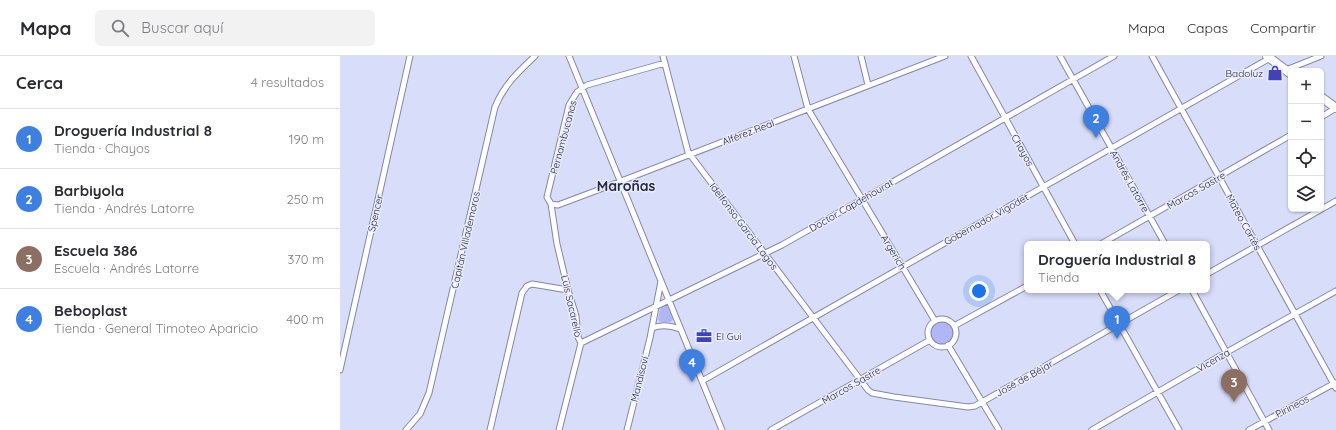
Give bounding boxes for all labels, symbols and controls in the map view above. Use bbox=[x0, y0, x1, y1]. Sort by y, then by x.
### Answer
search box bbox=[95, 10, 375, 46]
text: Mapa bbox=[20, 16, 71, 40]
icon: search bbox=[109, 17, 131, 39]
text: Buscar aquí bbox=[141, 18, 223, 37]
text: Mapa bbox=[1128, 19, 1165, 37]
text: Capas bbox=[1187, 19, 1228, 37]
text: Compartir bbox=[1250, 19, 1316, 37]
shop icon: Badoluz bbox=[1266, 64, 1284, 82]
place label: Badoluz bbox=[1226, 67, 1263, 80]
map controls bbox=[1288, 68, 1324, 212]
button: + bbox=[1288, 68, 1324, 104]
text: Cerca bbox=[16, 72, 63, 93]
text: 4 resultados bbox=[251, 74, 324, 90]
street label: Pernambucanos bbox=[547, 99, 580, 175]
button: − bbox=[1288, 104, 1324, 140]
pin: 2 bbox=[1083, 105, 1109, 138]
street label: Alférez Real bbox=[720, 117, 776, 148]
text: Droguería Industrial 8 bbox=[54, 121, 212, 140]
text: 1 bbox=[26, 131, 32, 147]
text: 190 m bbox=[289, 131, 324, 147]
street label: Chayos bbox=[1008, 132, 1037, 169]
text: Tienda · Chayos bbox=[54, 140, 150, 156]
button: locate bbox=[1288, 140, 1324, 176]
street label: Andrés Latorre bbox=[1107, 148, 1152, 215]
street label: Marcos Sastre bbox=[1165, 168, 1228, 212]
street label: Doctor Capdehourat bbox=[807, 176, 896, 235]
button: layers bbox=[1288, 176, 1324, 212]
district label: Maroñas bbox=[597, 177, 656, 195]
street label: Idelfonso García Lagos bbox=[706, 180, 781, 273]
text: Barbiyola bbox=[54, 181, 124, 200]
street label: Capitán Villademoros bbox=[448, 190, 483, 290]
street label: Gobernador Vigodet bbox=[942, 190, 1031, 248]
text: 2 bbox=[25, 191, 33, 207]
text: 250 m bbox=[287, 191, 324, 207]
street label: Mateo Cortés bbox=[1223, 192, 1264, 253]
street label: Spencer bbox=[365, 193, 386, 233]
text: Tienda · Andrés Latorre bbox=[54, 200, 194, 216]
street label: Argerich bbox=[878, 232, 909, 272]
text: Escuela 386 bbox=[54, 241, 138, 260]
popup bbox=[1024, 241, 1210, 293]
text: Droguería Industrial 8 bbox=[1038, 250, 1196, 269]
text: 3 bbox=[26, 251, 32, 267]
text: 370 m bbox=[287, 251, 324, 267]
text: Escuela · Andrés Latorre bbox=[54, 260, 199, 276]
text: Tienda bbox=[1038, 269, 1079, 285]
street label: Luis Sacarello bbox=[558, 274, 585, 338]
your location bbox=[969, 281, 989, 301]
text: Beboplast bbox=[54, 301, 128, 320]
pin: 1 bbox=[1104, 306, 1130, 339]
text: 4 bbox=[25, 311, 33, 327]
text: 400 m bbox=[286, 311, 324, 327]
text: Tienda · General Timoteo Aparicio bbox=[54, 320, 258, 336]
office icon: El Gui bbox=[695, 327, 713, 345]
place label: El Gui bbox=[716, 330, 742, 343]
street label: Vicenza bbox=[1194, 346, 1232, 375]
pin: 4 bbox=[679, 349, 705, 382]
street label: Mandisoví bbox=[628, 354, 652, 403]
street label: José de Béjar bbox=[993, 357, 1056, 400]
street label: Marcos Sastre bbox=[820, 363, 883, 407]
pin: 3 bbox=[1221, 369, 1247, 402]
street label: Pirineos bbox=[1273, 392, 1312, 421]

